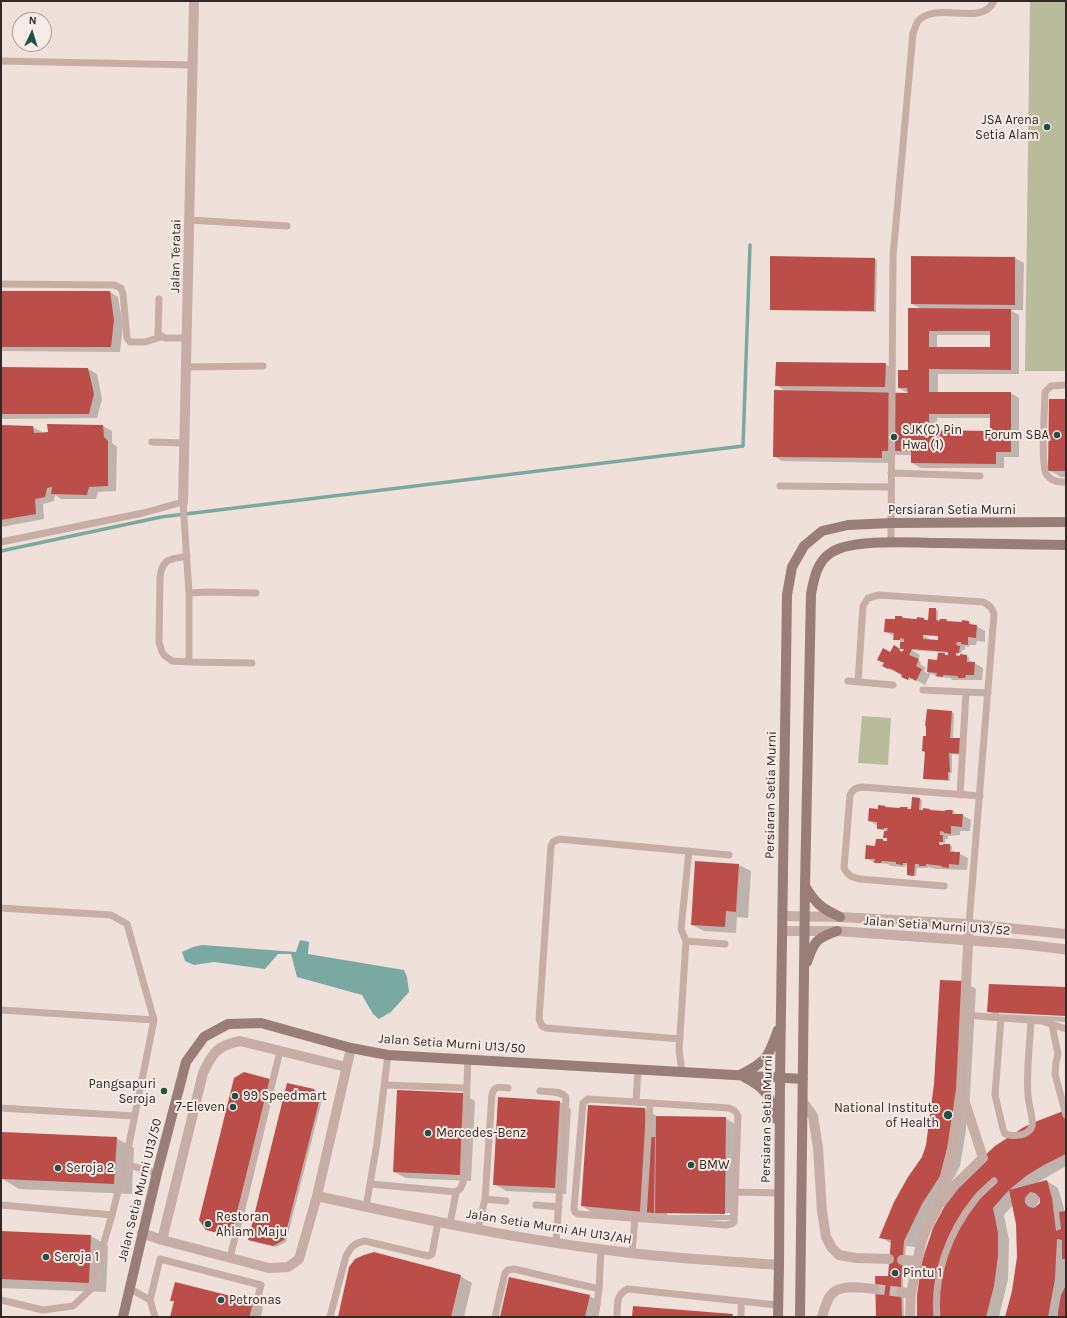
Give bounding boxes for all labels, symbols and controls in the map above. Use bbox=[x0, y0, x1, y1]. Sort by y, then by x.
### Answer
north arrow bbox=[12, 12, 52, 52]
text: N bbox=[28, 14, 37, 27]
place label: JSA Arena Setia Alam bbox=[975, 112, 1039, 143]
marker: JSA Arena Setia Alam bbox=[1042, 122, 1052, 132]
street label: Jalan Teratai bbox=[168, 219, 184, 293]
place label: SJK(C) Pin Hwa (1) bbox=[902, 422, 962, 453]
place label: Forum SBA bbox=[984, 427, 1049, 443]
marker: Forum SBA bbox=[1052, 430, 1062, 440]
marker: SJK(C) Pin Hwa (1) bbox=[889, 432, 899, 442]
street label: Persiaran Setia Murni bbox=[888, 502, 1016, 518]
street label: Persiaran Setia Murni bbox=[762, 731, 780, 859]
street label: Jalan Setia Murni U13/52 bbox=[863, 913, 1011, 939]
street label: Jalan Setia Murni U13/50 bbox=[378, 1031, 526, 1057]
street label: Persiaran Setia Murni bbox=[758, 1055, 776, 1183]
place label: Pangsapuri Seroja bbox=[88, 1076, 156, 1107]
marker: Pangsapuri Seroja bbox=[159, 1086, 169, 1096]
place label: 99 Speedmart bbox=[243, 1088, 327, 1104]
marker: 99 Speedmart bbox=[230, 1091, 240, 1101]
place label: 7-Eleven bbox=[176, 1099, 225, 1115]
place label: National Institute of Health bbox=[834, 1100, 939, 1131]
marker: 7-Eleven bbox=[228, 1102, 238, 1112]
marker: National Institute of Health bbox=[942, 1109, 954, 1121]
street label: Jalan Setia Murni U13/50 bbox=[115, 1117, 165, 1263]
place label: Mercedes-Benz bbox=[436, 1125, 526, 1141]
marker: Mercedes-Benz bbox=[423, 1128, 433, 1138]
place label: BMW bbox=[699, 1157, 730, 1173]
place label: Seroja 2 bbox=[66, 1160, 114, 1176]
marker: BMW bbox=[686, 1160, 696, 1170]
marker: Seroja 2 bbox=[53, 1163, 63, 1173]
street label: Jalan Setia Murni AH U13/AH bbox=[465, 1206, 633, 1248]
place label: Restoran Ahlam Maju bbox=[216, 1209, 287, 1240]
marker: Restoran Ahlam Maju bbox=[203, 1219, 213, 1229]
place label: Seroja 1 bbox=[54, 1249, 99, 1265]
marker: Seroja 1 bbox=[41, 1252, 51, 1262]
place label: Pintu 1 bbox=[903, 1265, 942, 1281]
marker: Pintu 1 bbox=[890, 1268, 900, 1278]
place label: Petronas bbox=[229, 1292, 281, 1308]
marker: Petronas bbox=[216, 1295, 226, 1305]

